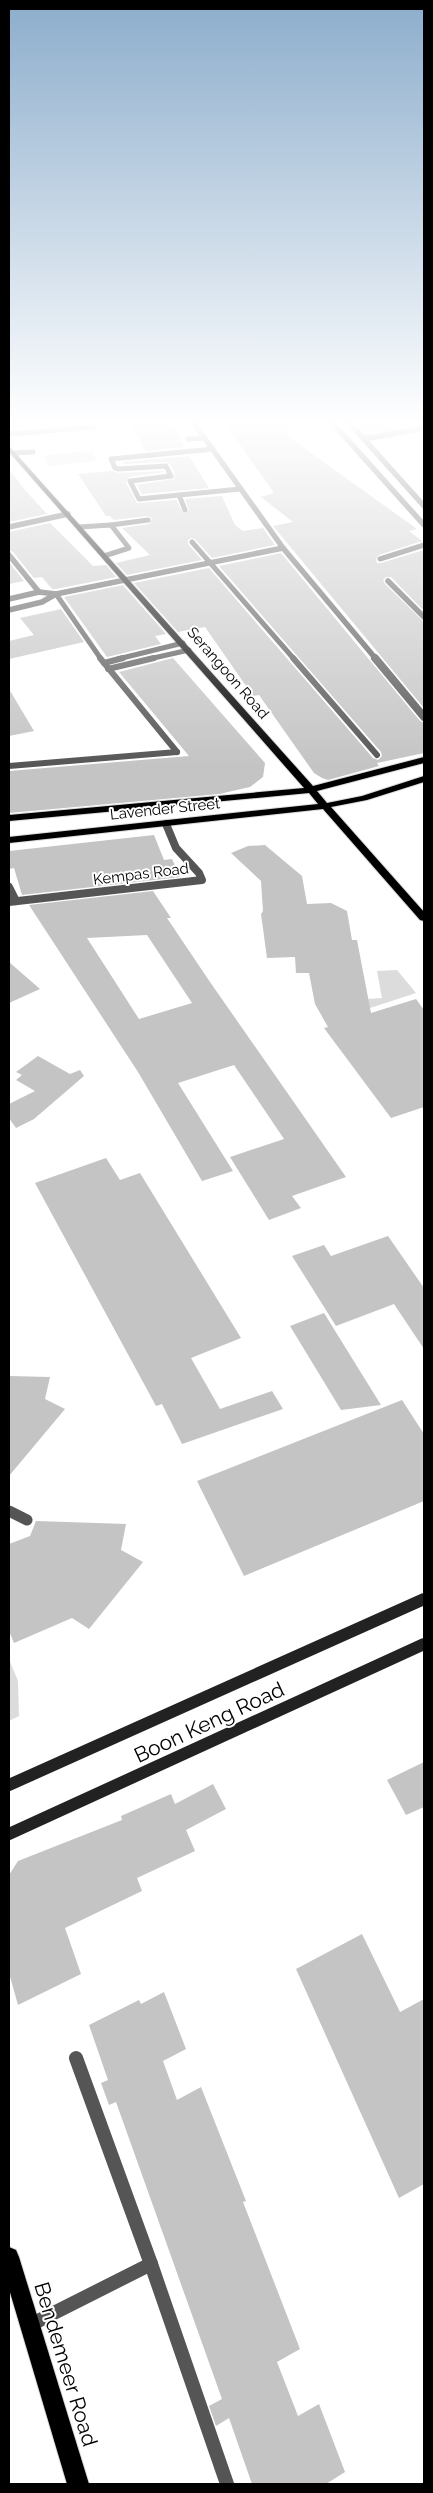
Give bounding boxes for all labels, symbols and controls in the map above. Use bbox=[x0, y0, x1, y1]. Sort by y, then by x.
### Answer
street label: Serangoon Road bbox=[183, 623, 273, 723]
street label: Lavender Street bbox=[109, 794, 221, 824]
street label: Kempas Road bbox=[92, 859, 190, 889]
street label: Boon Keng Road bbox=[130, 1676, 288, 1768]
street label: Bendemeer Road bbox=[29, 2279, 103, 2449]

